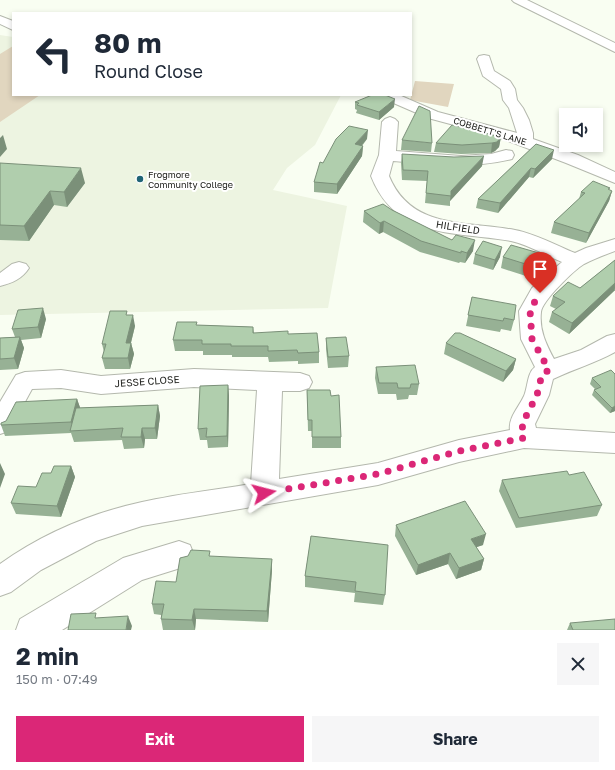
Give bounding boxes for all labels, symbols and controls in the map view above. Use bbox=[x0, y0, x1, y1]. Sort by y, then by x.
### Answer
text: 80 m bbox=[94, 26, 162, 59]
icon: left bbox=[28, 28, 80, 80]
text: Round Close bbox=[94, 60, 203, 82]
map controls bbox=[559, 108, 603, 152]
button: sound bbox=[559, 108, 603, 152]
street label: COBBETT'S LANE bbox=[452, 115, 528, 147]
place label: Frogmore Community College bbox=[148, 169, 233, 190]
marker: Frogmore Community College bbox=[135, 174, 145, 184]
street label: HILFIELD bbox=[435, 218, 481, 236]
pin bbox=[523, 252, 557, 293]
icon: arrive bbox=[529, 258, 551, 280]
street label: JESSE CLOSE bbox=[114, 373, 180, 389]
position arrow bbox=[243, 472, 285, 514]
text: 2 min bbox=[16, 641, 79, 670]
button: close bbox=[557, 643, 599, 685]
text: 150 m · 07:49 bbox=[16, 671, 98, 687]
button: Exit bbox=[16, 716, 304, 762]
button: Share bbox=[312, 716, 599, 762]

